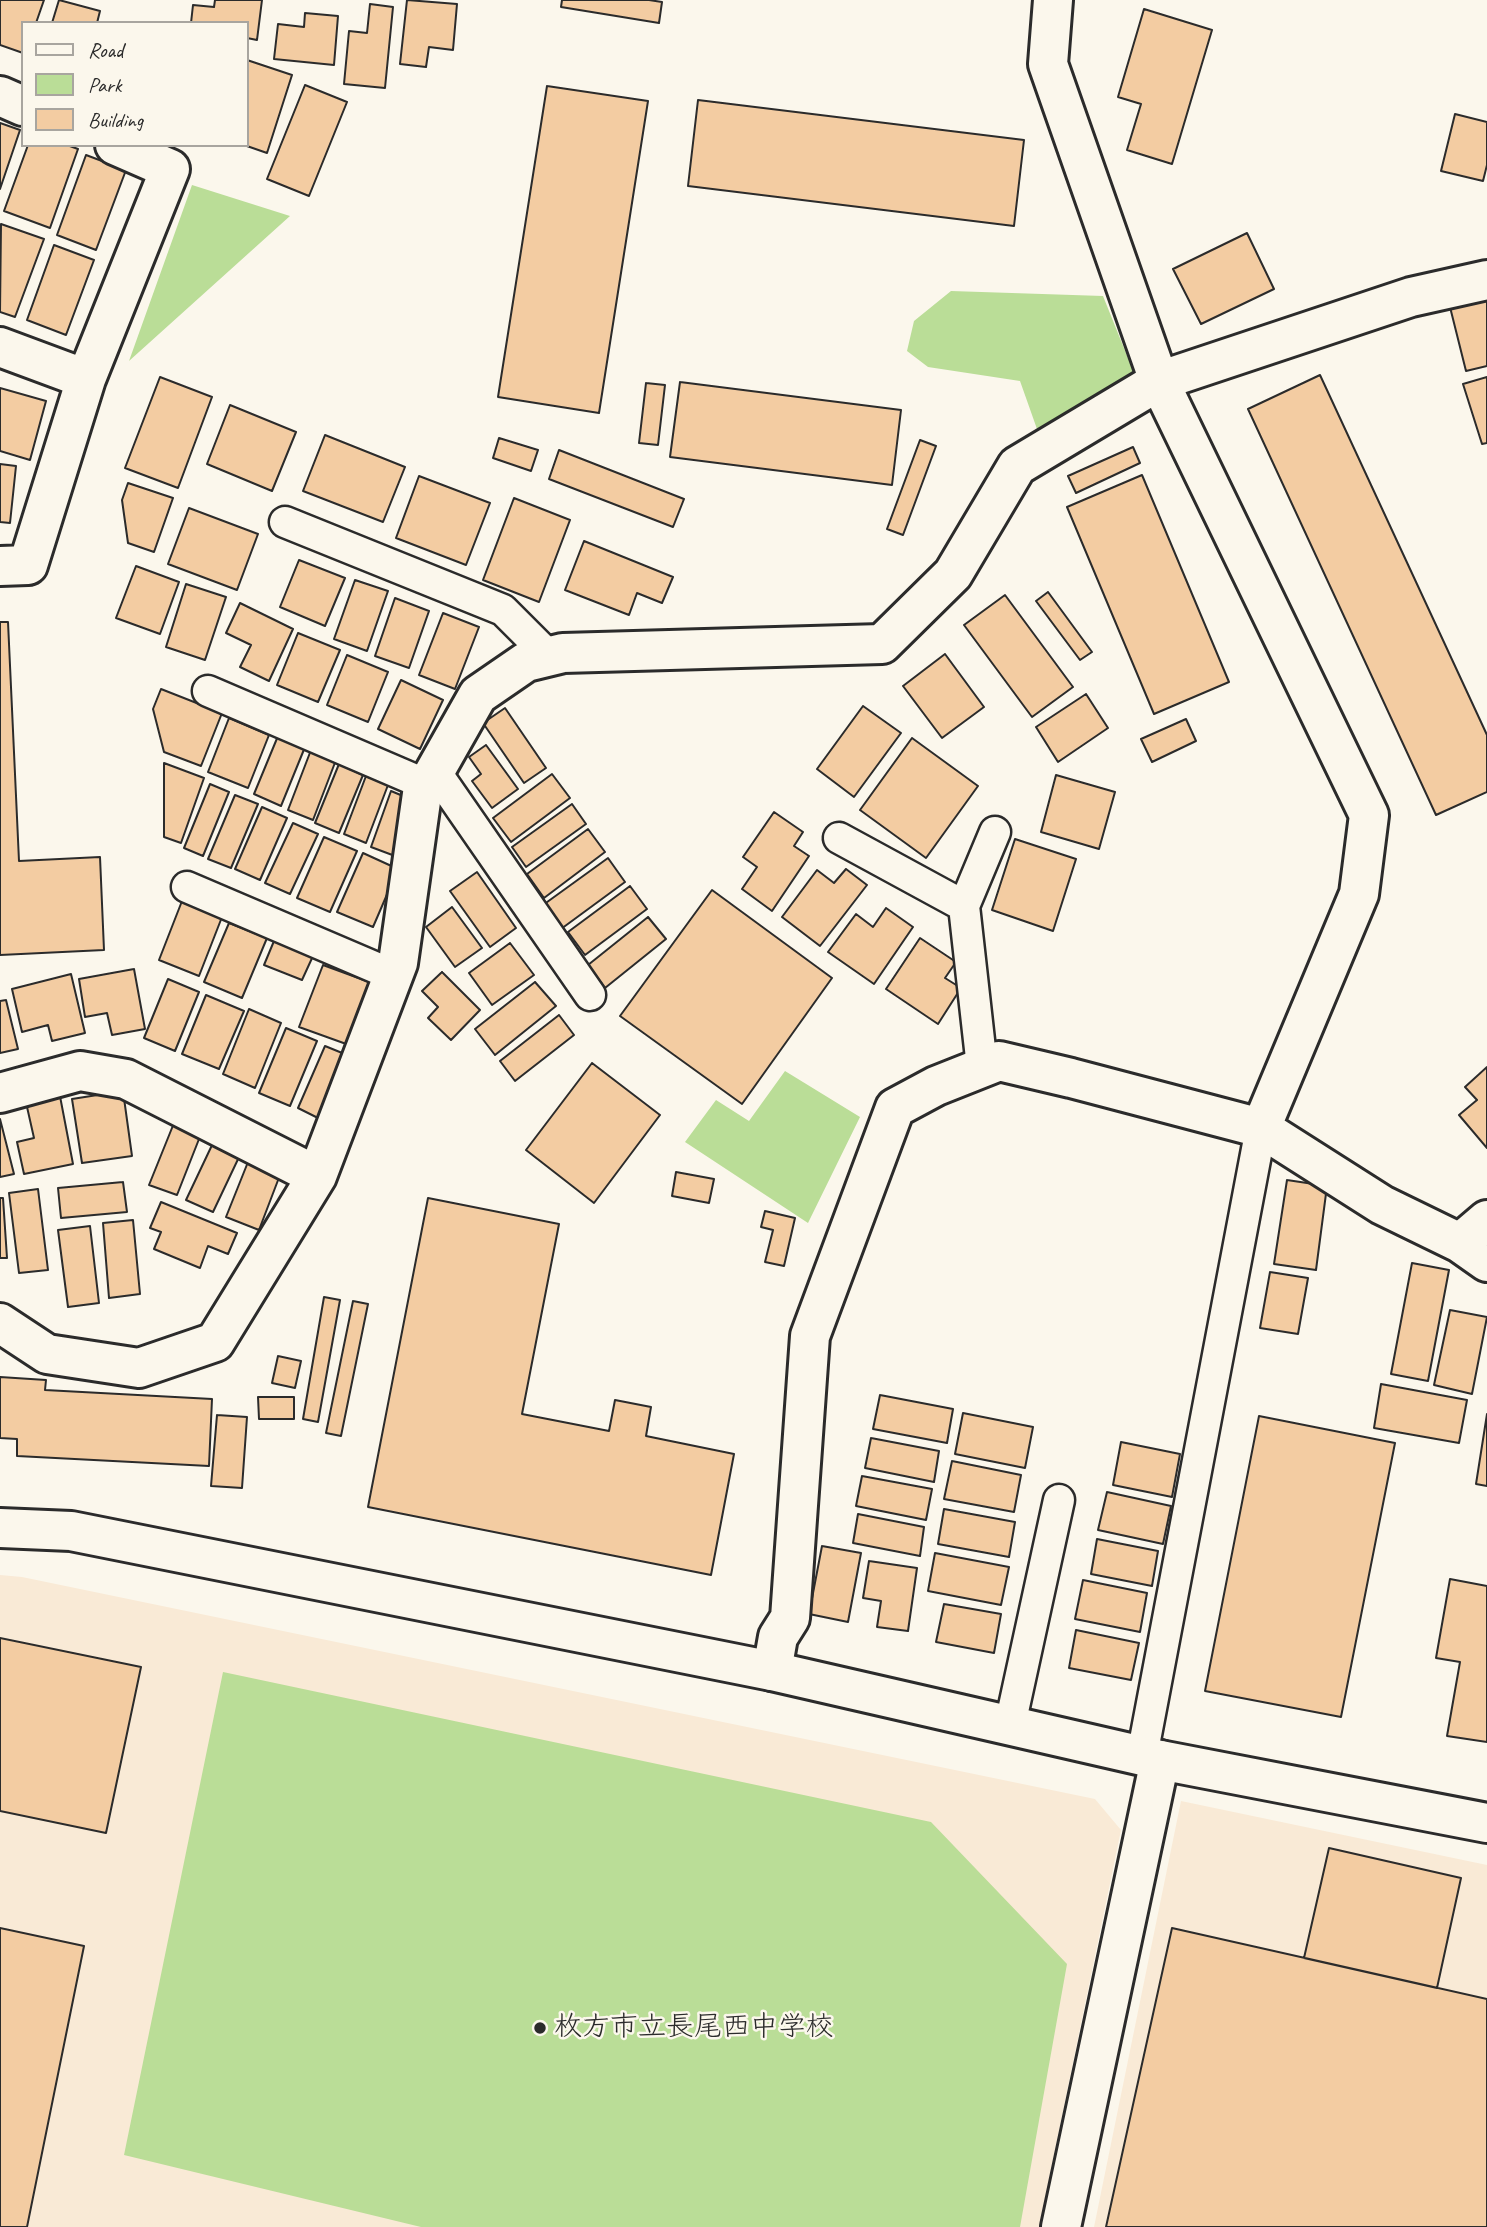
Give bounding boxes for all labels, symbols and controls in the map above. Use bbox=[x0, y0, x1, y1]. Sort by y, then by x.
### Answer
legend bbox=[21, 21, 248, 147]
text: Road bbox=[88, 37, 123, 63]
text: Park bbox=[88, 72, 121, 98]
text: Building bbox=[88, 107, 143, 133]
place label: 枚方市立長尾西中学校 bbox=[554, 2011, 834, 2045]
marker: 枚方市立長尾西中学校 bbox=[532, 2020, 548, 2036]

